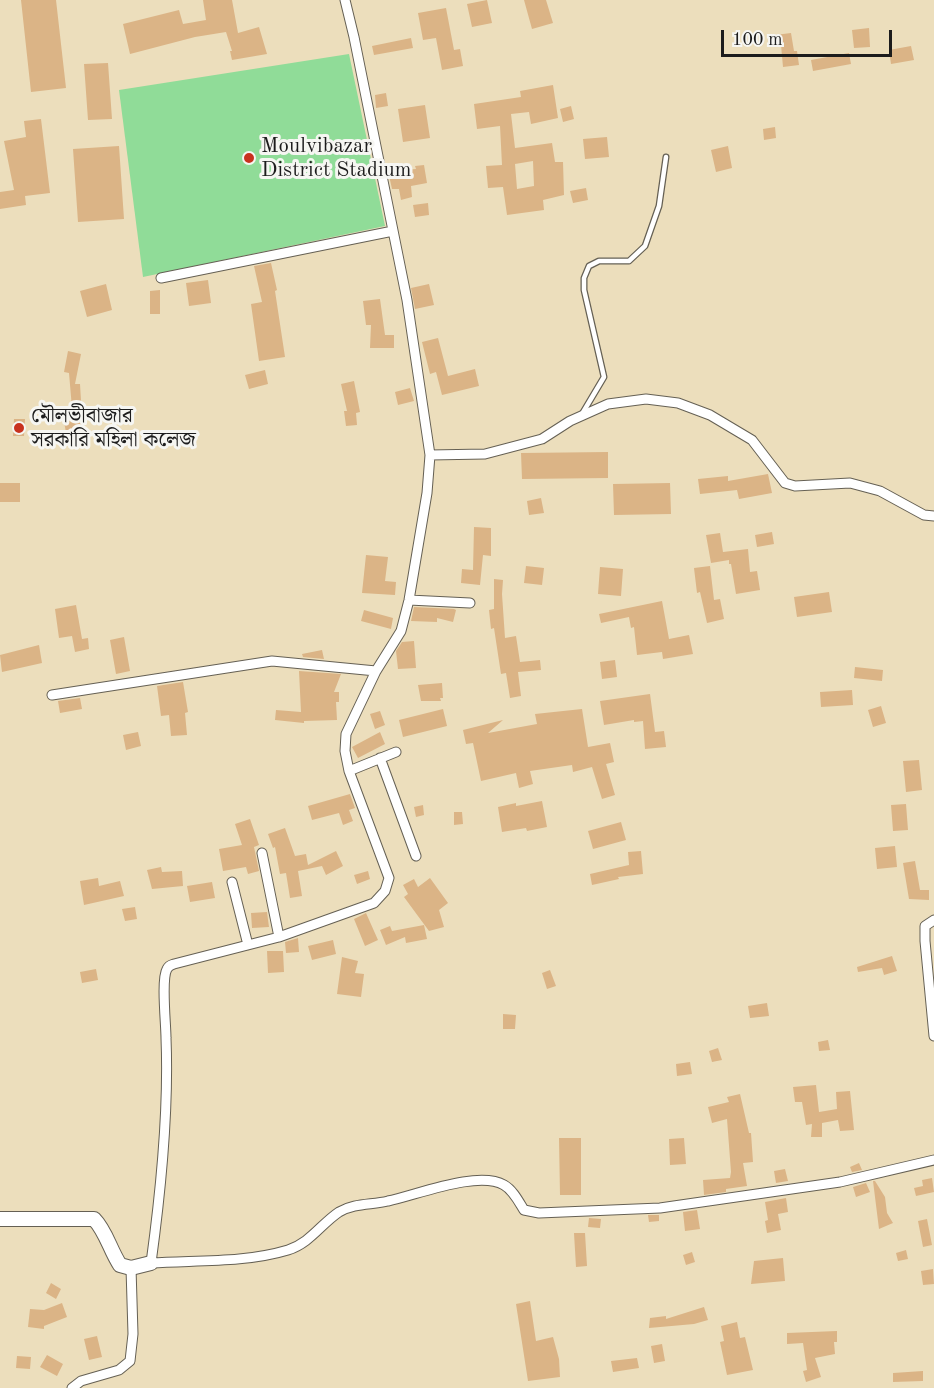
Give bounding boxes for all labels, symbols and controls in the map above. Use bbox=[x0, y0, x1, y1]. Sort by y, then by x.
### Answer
scale bar bbox=[724, 18, 895, 56]
text: 100 m bbox=[732, 31, 783, 49]
place label: Moulvibazar District Stadium bbox=[261, 133, 411, 183]
marker: Moulvibazar District Stadium bbox=[242, 151, 256, 165]
place label: মৌলভীবাজার সরকারি মহিলা কলেজ bbox=[31, 403, 196, 453]
marker: মৌলভীবাজার সরকারি মহিলা কলেজ bbox=[12, 421, 26, 435]

